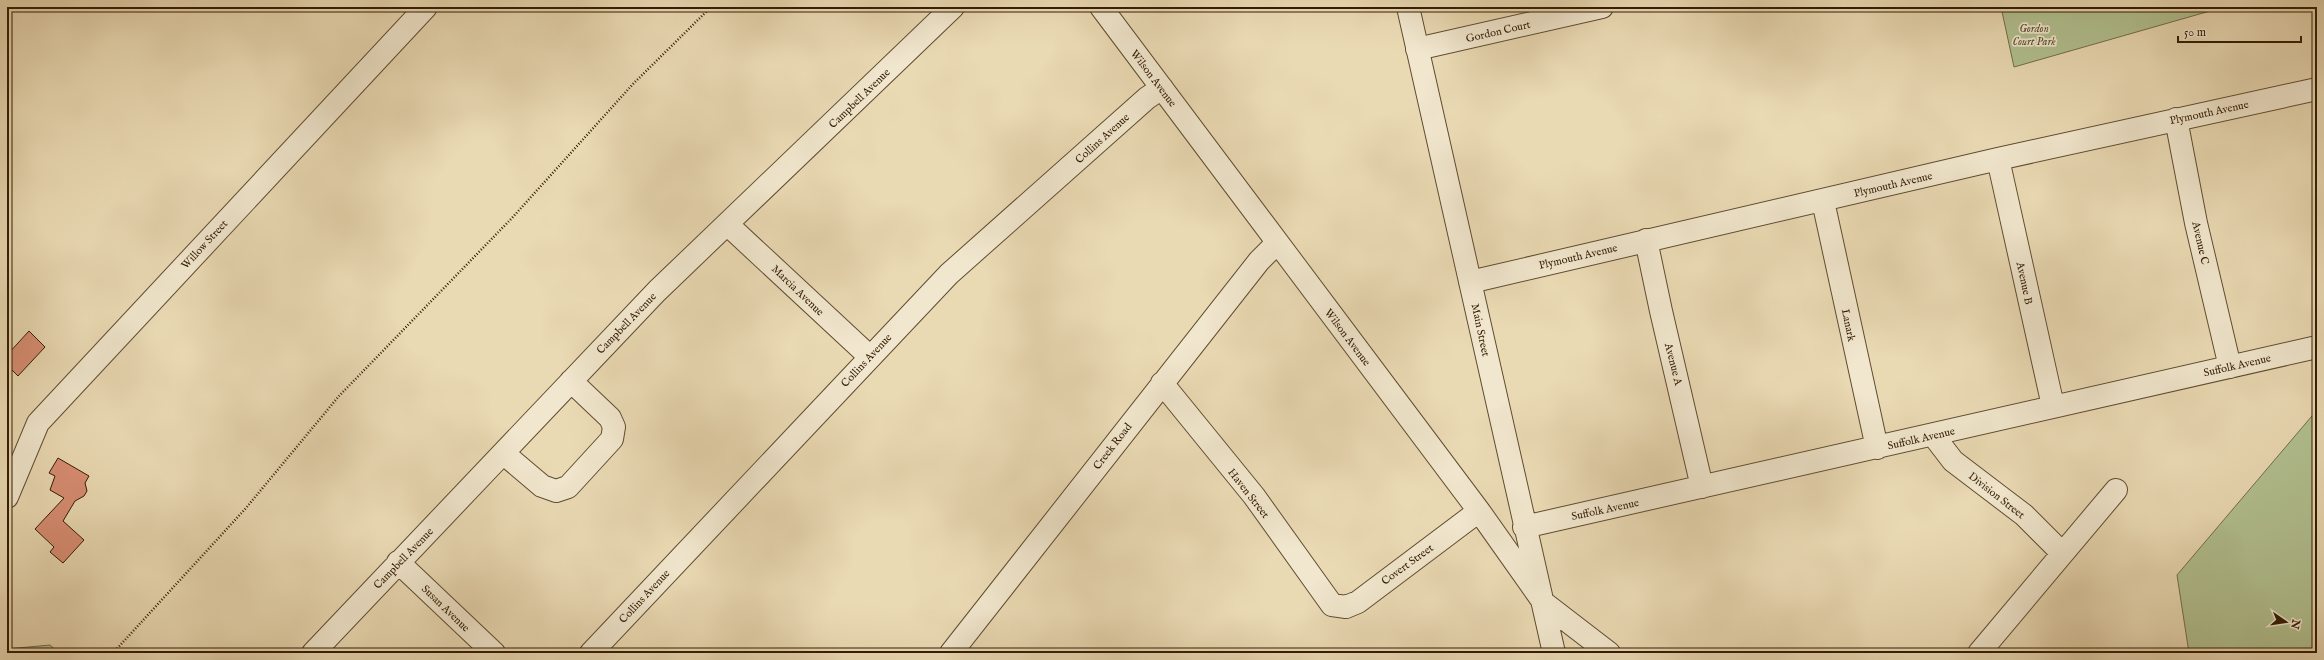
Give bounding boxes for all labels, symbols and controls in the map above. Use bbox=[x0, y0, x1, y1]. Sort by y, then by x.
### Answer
street label: Gordon Court bbox=[1465, 18, 1532, 46]
scale bar bbox=[2178, 18, 2301, 44]
park label: Gordon Court Park bbox=[2012, 22, 2056, 49]
text: 50 m bbox=[2184, 25, 2206, 40]
street label: Wilson Avenue bbox=[1127, 47, 1179, 110]
street label: Campbell Avenue bbox=[826, 66, 893, 132]
street label: Plymouth Avenue bbox=[2168, 98, 2250, 128]
street label: Collins Avenue bbox=[1073, 111, 1133, 167]
street label: Plymouth Avenue bbox=[1853, 169, 1934, 201]
street label: Willow Street bbox=[178, 217, 231, 272]
street label: Avenue C bbox=[2188, 219, 2212, 266]
street label: Plymouth Avenue bbox=[1538, 241, 1619, 273]
street label: Avenue B bbox=[2012, 260, 2035, 306]
street label: Marcia Avenue bbox=[768, 262, 826, 319]
street label: Campbell Avenue bbox=[594, 290, 660, 357]
street label: Main Street bbox=[1468, 303, 1492, 358]
street label: Wilson Avenue bbox=[1321, 306, 1373, 369]
street label: Lanark bbox=[1838, 308, 1858, 343]
street label: Collins Avenue bbox=[838, 331, 895, 390]
street label: Avenue A bbox=[1661, 340, 1685, 388]
street label: Suffolk Avenue bbox=[2202, 351, 2272, 381]
street label: Creek Road bbox=[1090, 420, 1135, 473]
street label: Suffolk Avenue bbox=[1886, 424, 1956, 454]
street label: Haven Street bbox=[1224, 466, 1272, 522]
street label: Division Street bbox=[1965, 469, 2028, 522]
street label: Suffolk Avenue bbox=[1570, 496, 1640, 524]
street label: Campbell Avenue bbox=[371, 525, 437, 592]
street label: Covert Street bbox=[1379, 541, 1437, 588]
street label: Collins Avenue bbox=[616, 567, 673, 626]
street label: Susan Avenue bbox=[418, 582, 472, 635]
north arrow bbox=[2266, 602, 2306, 642]
text: N bbox=[2287, 617, 2303, 631]

